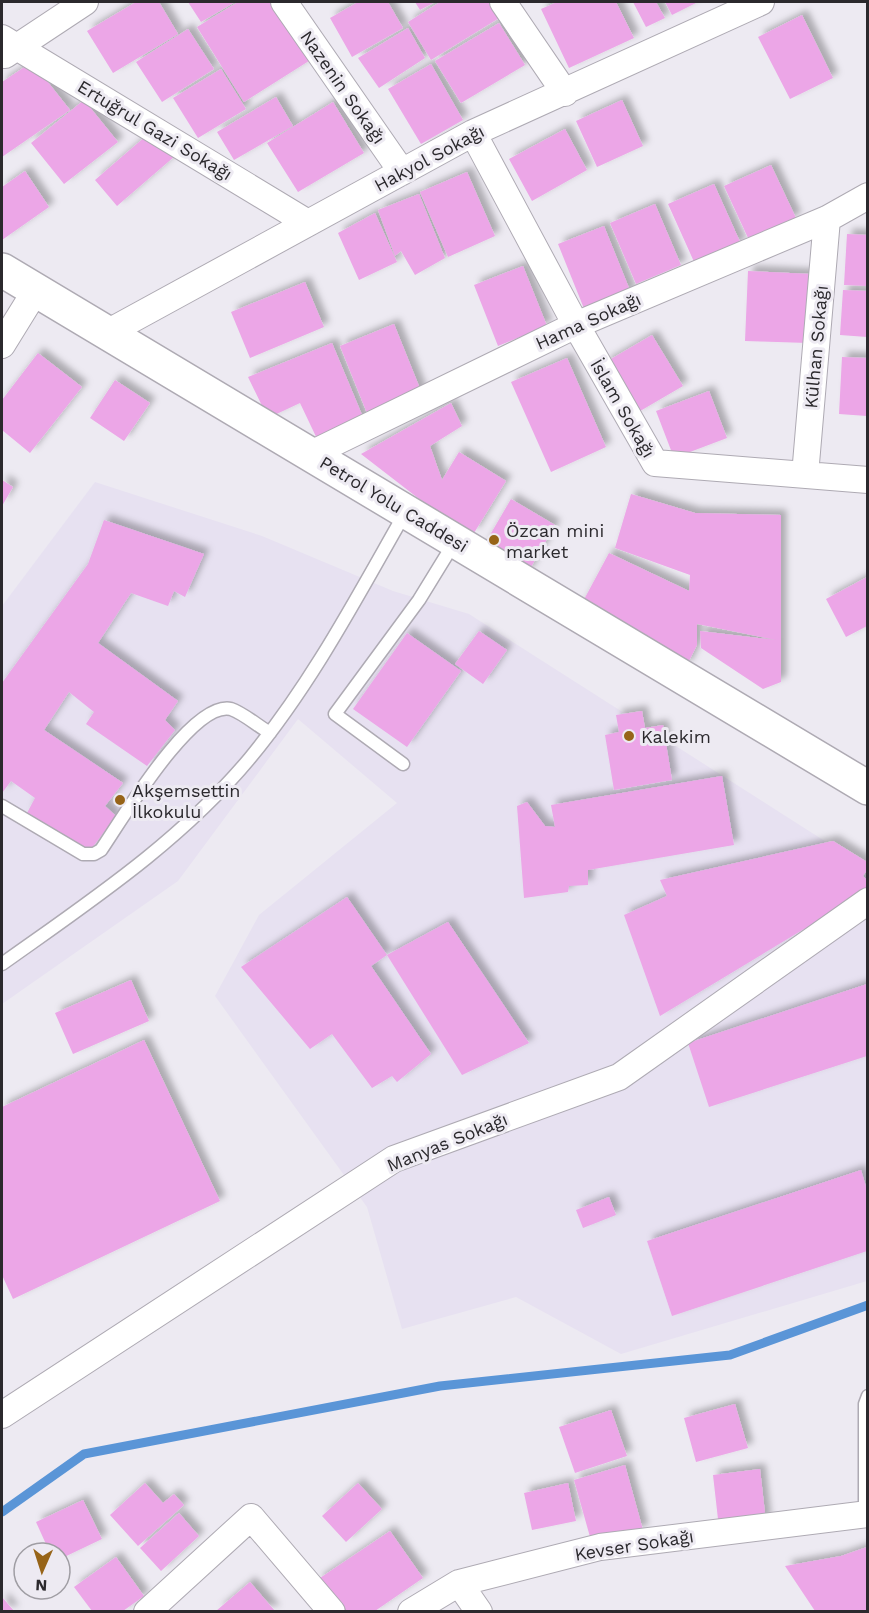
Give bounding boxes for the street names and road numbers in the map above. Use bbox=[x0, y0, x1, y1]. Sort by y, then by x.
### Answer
street label: Nazenin Sokağı bbox=[296, 26, 390, 148]
street label: Ertuğrul Gazi Sokağı bbox=[74, 76, 236, 184]
street label: Hakyol Sokağı bbox=[370, 120, 488, 196]
street label: Külhan Sokağı bbox=[800, 285, 832, 409]
street label: Hama Sokağı bbox=[532, 288, 644, 354]
street label: İslam Sokağı bbox=[586, 355, 660, 461]
street label: Petrol Yolu Caddesi bbox=[316, 451, 472, 557]
street label: Manyas Sokağı bbox=[384, 1108, 510, 1176]
street label: Kevser Sokağı bbox=[573, 1525, 695, 1565]

